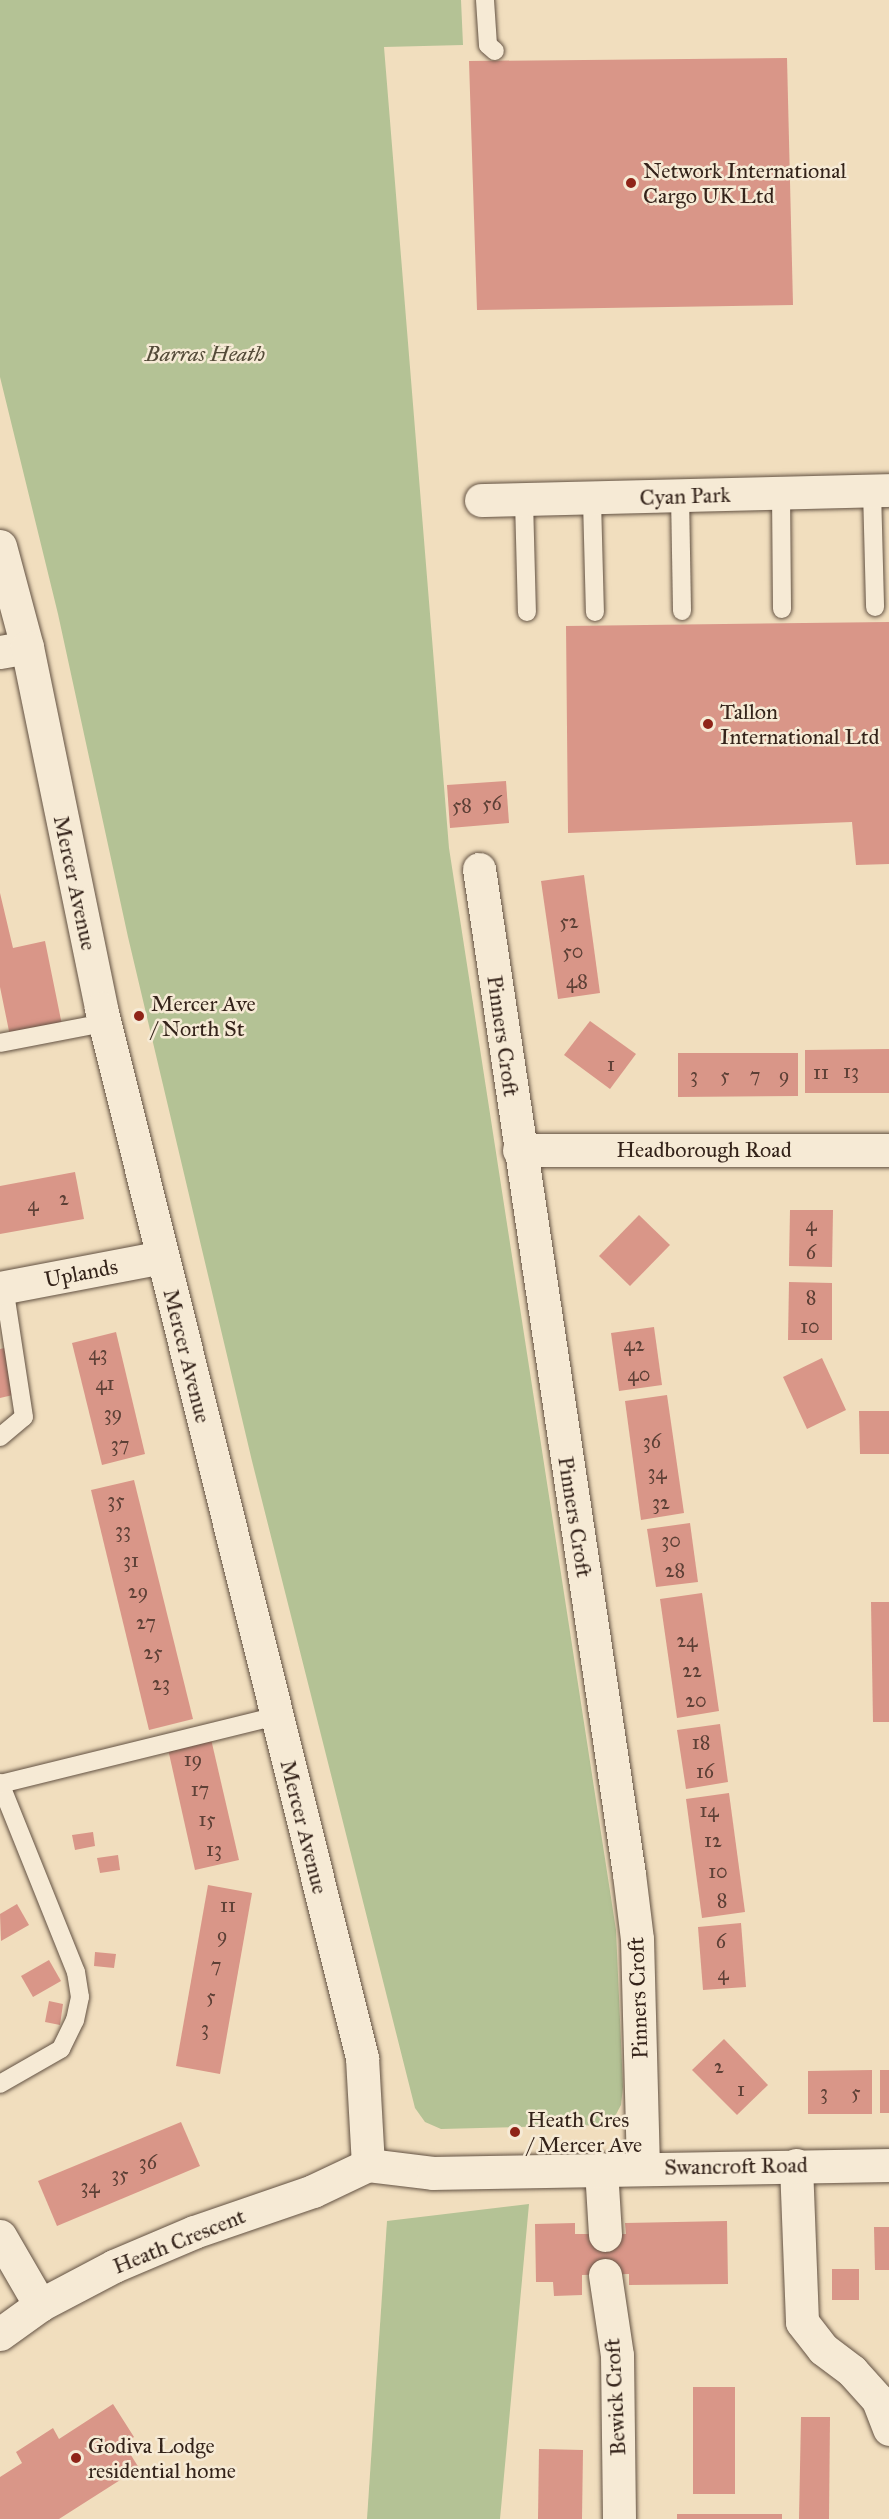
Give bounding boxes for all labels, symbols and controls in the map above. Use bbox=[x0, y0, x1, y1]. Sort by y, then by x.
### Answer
place label: Network International Cargo UK Ltd bbox=[643, 157, 846, 208]
marker: Network International Cargo UK Ltd bbox=[624, 176, 638, 190]
park label: Barras Heath bbox=[145, 341, 265, 367]
street label: Cyan Park bbox=[639, 481, 731, 511]
place label: Tallon International Ltd bbox=[720, 698, 880, 750]
marker: Tallon International Ltd bbox=[701, 717, 715, 731]
house number: 56 bbox=[482, 791, 502, 815]
house number: 58 bbox=[452, 793, 472, 817]
street label: Mercer Avenue bbox=[48, 813, 102, 953]
house number: 52 bbox=[559, 909, 579, 933]
house number: 50 bbox=[563, 939, 583, 963]
house number: 48 bbox=[566, 969, 588, 993]
street label: Pinners Croft bbox=[481, 974, 525, 1098]
place label: Mercer Ave / North St bbox=[151, 990, 256, 1042]
marker: Mercer Ave / North St bbox=[132, 1009, 146, 1023]
house number: 1 bbox=[607, 1052, 615, 1076]
house number: 13 bbox=[843, 1059, 859, 1083]
house number: 11 bbox=[813, 1060, 829, 1084]
house number: 3 bbox=[690, 1063, 698, 1087]
house number: 5 bbox=[720, 1063, 730, 1087]
house number: 7 bbox=[750, 1063, 760, 1087]
house number: 9 bbox=[779, 1063, 789, 1087]
street label: Headborough Road bbox=[616, 1137, 792, 1163]
house number: 2 bbox=[59, 1186, 69, 1210]
house number: 4 bbox=[27, 1192, 39, 1216]
house number: 4 bbox=[805, 1212, 817, 1236]
house number: 6 bbox=[806, 1240, 816, 1264]
street label: Uplands bbox=[42, 1253, 120, 1293]
house number: 8 bbox=[806, 1285, 816, 1309]
street label: Mercer Avenue bbox=[158, 1286, 216, 1426]
house number: 10 bbox=[800, 1314, 820, 1338]
house number: 42 bbox=[623, 1332, 645, 1356]
house number: 43 bbox=[88, 1341, 108, 1365]
house number: 40 bbox=[628, 1362, 650, 1386]
house number: 41 bbox=[95, 1371, 115, 1395]
house number: 39 bbox=[104, 1401, 122, 1425]
house number: 36 bbox=[643, 1429, 661, 1453]
house number: 37 bbox=[111, 1432, 129, 1456]
street label: Pinners Croft bbox=[552, 1455, 598, 1579]
house number: 34 bbox=[647, 1460, 667, 1484]
house number: 35 bbox=[107, 1488, 125, 1512]
house number: 32 bbox=[652, 1490, 670, 1514]
house number: 33 bbox=[115, 1518, 131, 1542]
house number: 30 bbox=[661, 1528, 681, 1552]
house number: 31 bbox=[123, 1548, 139, 1572]
house number: 28 bbox=[665, 1558, 685, 1582]
house number: 29 bbox=[128, 1579, 148, 1603]
house number: 27 bbox=[136, 1610, 156, 1634]
house number: 24 bbox=[676, 1628, 698, 1652]
house number: 25 bbox=[143, 1640, 163, 1664]
house number: 22 bbox=[682, 1658, 702, 1682]
house number: 23 bbox=[152, 1671, 170, 1695]
house number: 20 bbox=[685, 1688, 707, 1712]
house number: 18 bbox=[692, 1730, 710, 1754]
house number: 19 bbox=[184, 1747, 202, 1771]
street label: Mercer Avenue bbox=[275, 1757, 333, 1897]
house number: 16 bbox=[696, 1759, 714, 1783]
house number: 17 bbox=[191, 1777, 209, 1801]
house number: 14 bbox=[699, 1798, 719, 1822]
house number: 15 bbox=[198, 1807, 216, 1831]
house number: 12 bbox=[704, 1828, 722, 1852]
house number: 13 bbox=[206, 1837, 222, 1861]
house number: 10 bbox=[708, 1859, 728, 1883]
house number: 8 bbox=[717, 1888, 727, 1912]
house number: 11 bbox=[220, 1893, 236, 1917]
house number: 9 bbox=[217, 1923, 227, 1947]
house number: 6 bbox=[716, 1929, 726, 1953]
street label: Pinners Croft bbox=[623, 1937, 653, 2059]
house number: 7 bbox=[211, 1953, 221, 1977]
house number: 4 bbox=[717, 1961, 729, 1985]
house number: 5 bbox=[206, 1984, 216, 2008]
house number: 3 bbox=[201, 2016, 209, 2040]
house number: 2 bbox=[714, 2054, 724, 2078]
house number: 1 bbox=[737, 2077, 745, 2101]
house number: 3 bbox=[820, 2080, 828, 2104]
house number: 5 bbox=[851, 2080, 861, 2104]
place label: Heath Cres / Mercer Ave bbox=[527, 2106, 642, 2158]
marker: Heath Cres / Mercer Ave bbox=[508, 2125, 522, 2139]
house number: 36 bbox=[139, 2150, 157, 2174]
street label: Swancroft Road bbox=[664, 2152, 808, 2180]
house number: 35 bbox=[111, 2162, 129, 2186]
house number: 34 bbox=[80, 2174, 100, 2198]
street label: Heath Crescent bbox=[109, 2202, 249, 2280]
street label: Bewick Croft bbox=[599, 2337, 631, 2457]
place label: Godiva Lodge residential home bbox=[88, 2432, 236, 2484]
marker: Godiva Lodge residential home bbox=[69, 2451, 83, 2465]

